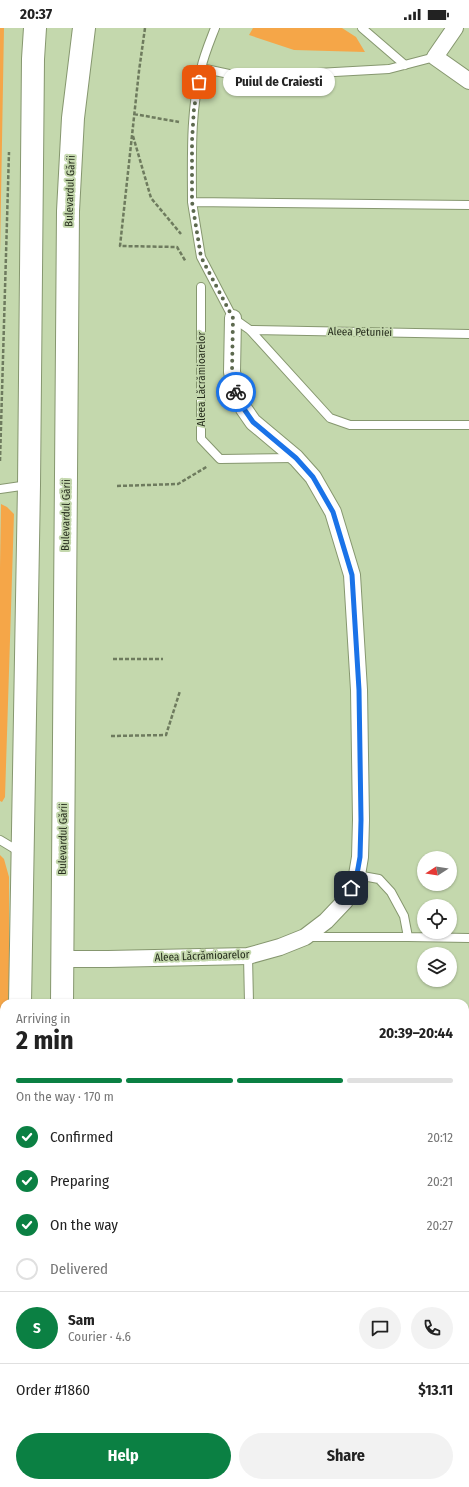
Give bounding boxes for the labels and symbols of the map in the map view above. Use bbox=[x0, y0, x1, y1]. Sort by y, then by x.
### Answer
pin bbox=[182, 65, 216, 99]
callout: Puiul de Craiesti bbox=[223, 68, 335, 96]
street label: Bulevardul Gării bbox=[62, 155, 78, 227]
street label: Aleea Petuniei bbox=[328, 325, 393, 339]
street label: Aleea Lăcrămioarelor bbox=[195, 331, 208, 426]
courier bbox=[216, 372, 256, 412]
street label: Bulevardul Gării bbox=[59, 479, 73, 551]
street label: Bulevardul Gării bbox=[56, 803, 70, 875]
north arrow bbox=[417, 851, 457, 891]
pin bbox=[334, 871, 368, 905]
street label: Aleea Lăcrămioarelor bbox=[154, 948, 250, 964]

